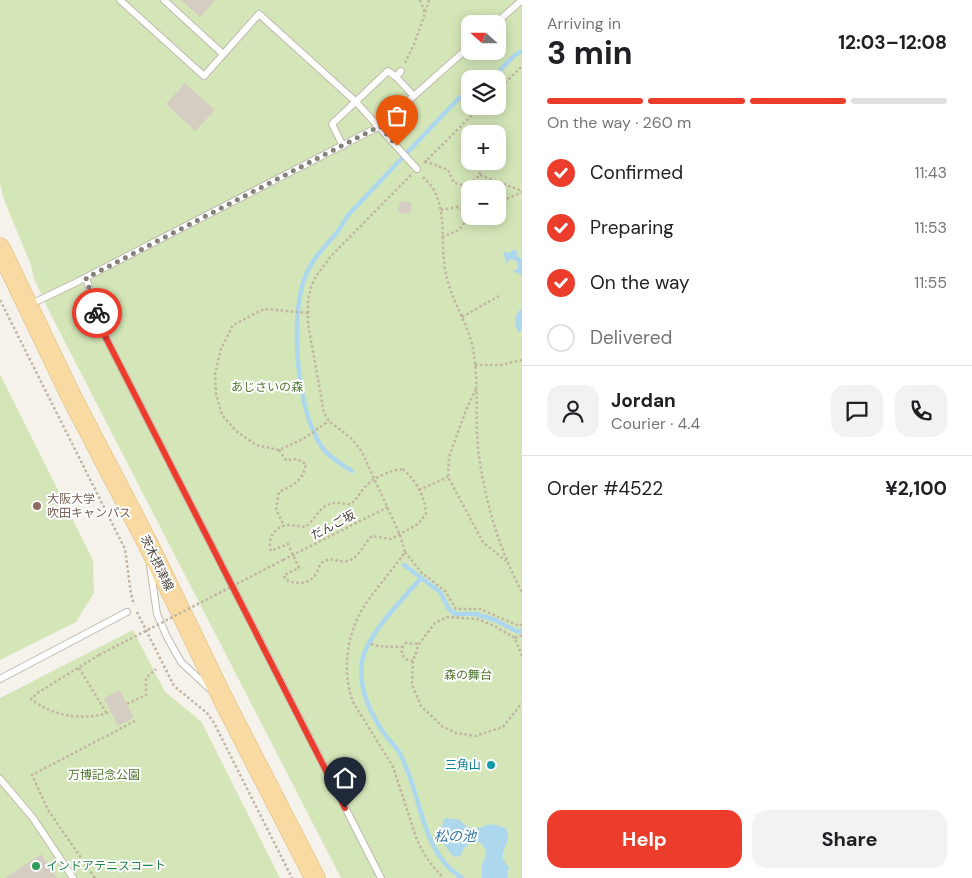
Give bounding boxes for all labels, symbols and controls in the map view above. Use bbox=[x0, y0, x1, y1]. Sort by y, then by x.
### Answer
text: Arriving in bbox=[547, 13, 621, 34]
north arrow bbox=[461, 15, 506, 60]
map controls bbox=[461, 15, 506, 225]
text: 12:03–12:08 bbox=[838, 30, 947, 55]
text: 3 min bbox=[547, 32, 632, 74]
button: layers bbox=[461, 70, 506, 115]
pin bbox=[376, 95, 418, 146]
icon: bag bbox=[383, 102, 411, 130]
text: On the way · 260 m bbox=[547, 112, 691, 133]
button: + bbox=[461, 125, 506, 170]
icon: check bbox=[547, 159, 575, 187]
text: Confirmed bbox=[590, 160, 683, 185]
text: 11:43 bbox=[915, 162, 947, 183]
button: − bbox=[461, 180, 506, 225]
icon: check bbox=[547, 214, 575, 242]
text: Preparing bbox=[590, 215, 674, 240]
text: 11:53 bbox=[915, 217, 947, 238]
icon: check bbox=[547, 269, 575, 297]
text: On the way bbox=[590, 270, 690, 295]
text: 11:55 bbox=[914, 272, 947, 293]
courier bbox=[72, 288, 122, 338]
icon: bike bbox=[83, 299, 111, 327]
text: Delivered bbox=[590, 325, 672, 350]
park label: あじさいの森 bbox=[231, 379, 303, 395]
button: person bbox=[547, 385, 599, 437]
button: chat bbox=[831, 385, 883, 437]
button: phone bbox=[895, 385, 947, 437]
text: Jordan bbox=[611, 388, 676, 413]
text: Courier · 4.4 bbox=[611, 413, 700, 434]
text: Order #4522 bbox=[547, 476, 663, 501]
text: ¥2,100 bbox=[885, 476, 947, 501]
place label: 大阪大学 吹田キャンパス bbox=[47, 491, 131, 521]
marker: 大阪大学 吹田キャンパス bbox=[31, 500, 43, 512]
street label: だんご坂 bbox=[308, 507, 358, 543]
street label: 茨木摂津線 bbox=[137, 533, 177, 593]
park label: 森の舞台 bbox=[444, 667, 492, 683]
pin bbox=[324, 757, 366, 808]
place label: 三角山 bbox=[445, 757, 481, 773]
marker: 三角山 bbox=[485, 759, 497, 771]
icon: home bbox=[331, 764, 359, 792]
park label: 万博記念公園 bbox=[68, 767, 140, 783]
button: Help bbox=[547, 810, 742, 868]
button: Share bbox=[752, 810, 947, 868]
water label: 松の池 bbox=[434, 827, 478, 845]
place label: インドアテニスコート bbox=[46, 858, 166, 874]
marker: インドアテニスコート bbox=[30, 860, 42, 872]

